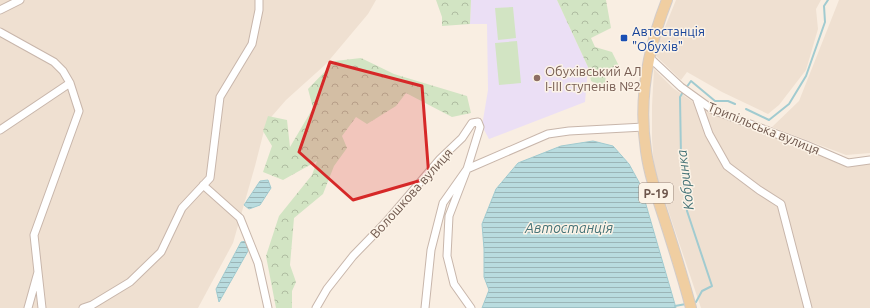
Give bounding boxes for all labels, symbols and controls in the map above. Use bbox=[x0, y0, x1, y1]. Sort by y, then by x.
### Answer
place label: Автостанція "Обухів" bbox=[632, 24, 705, 53]
marker: Автостанція "Обухів" bbox=[619, 33, 629, 43]
place label: Обухівський АЛ І-ІІІ ступенів №2 bbox=[545, 64, 642, 93]
marker: Обухівський АЛ І-ІІІ ступенів №2 bbox=[532, 73, 542, 83]
street label: Трипільська вулиця bbox=[706, 99, 822, 157]
street label: Волошкова вулиця bbox=[367, 145, 455, 241]
water label: Кобринка bbox=[673, 149, 697, 211]
road number: Р-19 bbox=[639, 183, 673, 203]
water label: Автостанція bbox=[524, 220, 613, 236]

